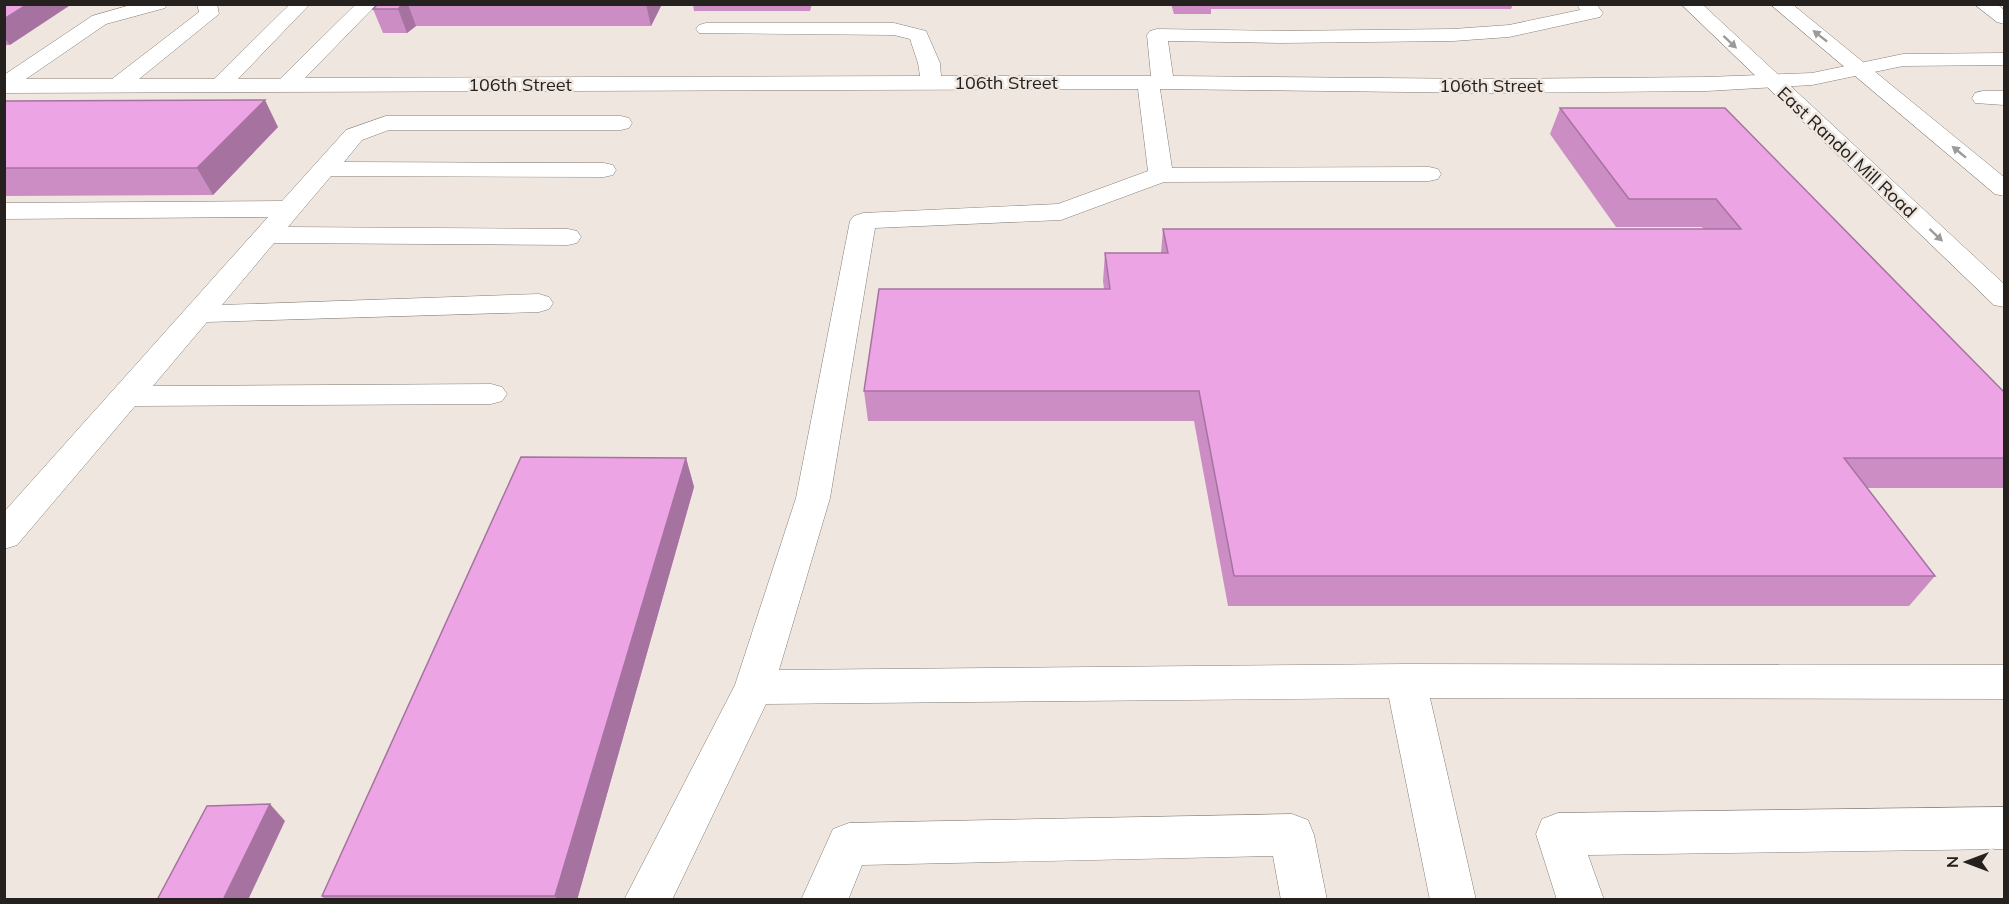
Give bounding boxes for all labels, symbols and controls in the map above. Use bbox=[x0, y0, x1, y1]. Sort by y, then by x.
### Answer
one-way arrow bbox=[1812, 31, 1827, 43]
one-way arrow bbox=[1723, 35, 1738, 49]
street label: 106th Street bbox=[954, 71, 1058, 94]
street label: 106th Street bbox=[468, 73, 572, 96]
street label: 106th Street bbox=[1439, 74, 1543, 97]
street label: East Randol Mill Road bbox=[1773, 82, 1921, 222]
one-way arrow bbox=[1951, 146, 1967, 159]
one-way arrow bbox=[1928, 228, 1943, 241]
north arrow bbox=[1937, 832, 1997, 892]
text: N bbox=[1942, 856, 1962, 868]

